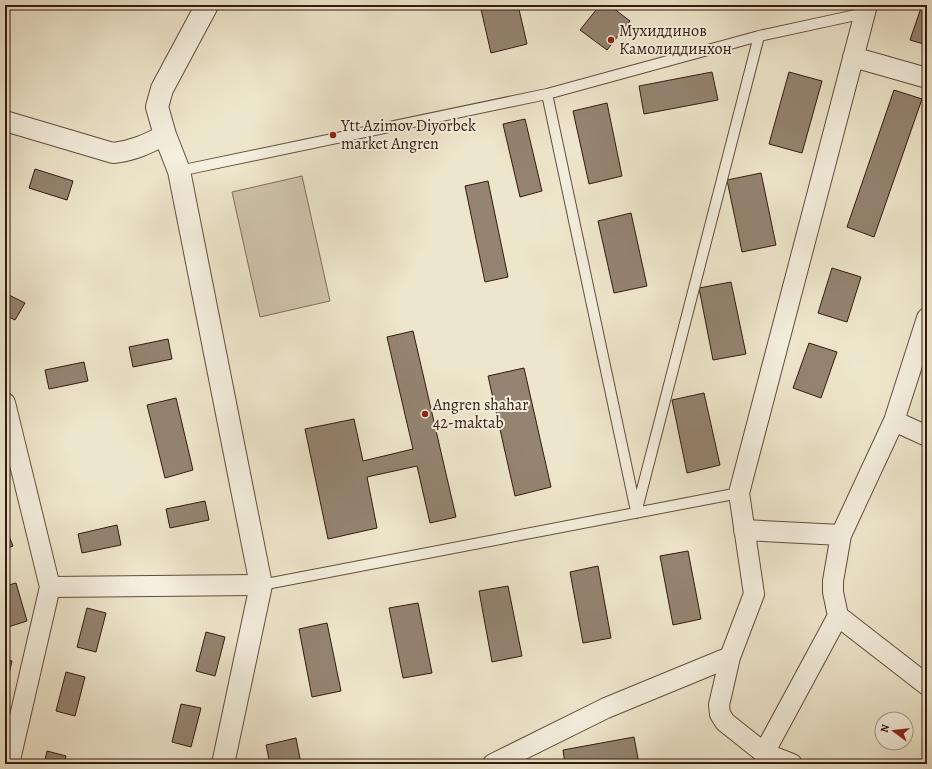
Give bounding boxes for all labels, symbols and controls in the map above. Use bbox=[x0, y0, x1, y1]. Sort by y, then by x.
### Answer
place label: Мухиддинов Камолиддинхон bbox=[619, 20, 732, 60]
marker: Мухиддинов Камолиддинхон bbox=[606, 35, 616, 45]
place label: Ytt Azimov Diyorbek market Angren bbox=[340, 115, 476, 155]
marker: Ytt Azimov Diyorbek market Angren bbox=[328, 130, 338, 140]
place label: Angren shahar 42-maktab bbox=[432, 394, 528, 434]
marker: Angren shahar 42-maktab bbox=[420, 409, 430, 419]
north arrow bbox=[874, 711, 914, 751]
text: N bbox=[877, 723, 893, 734]

